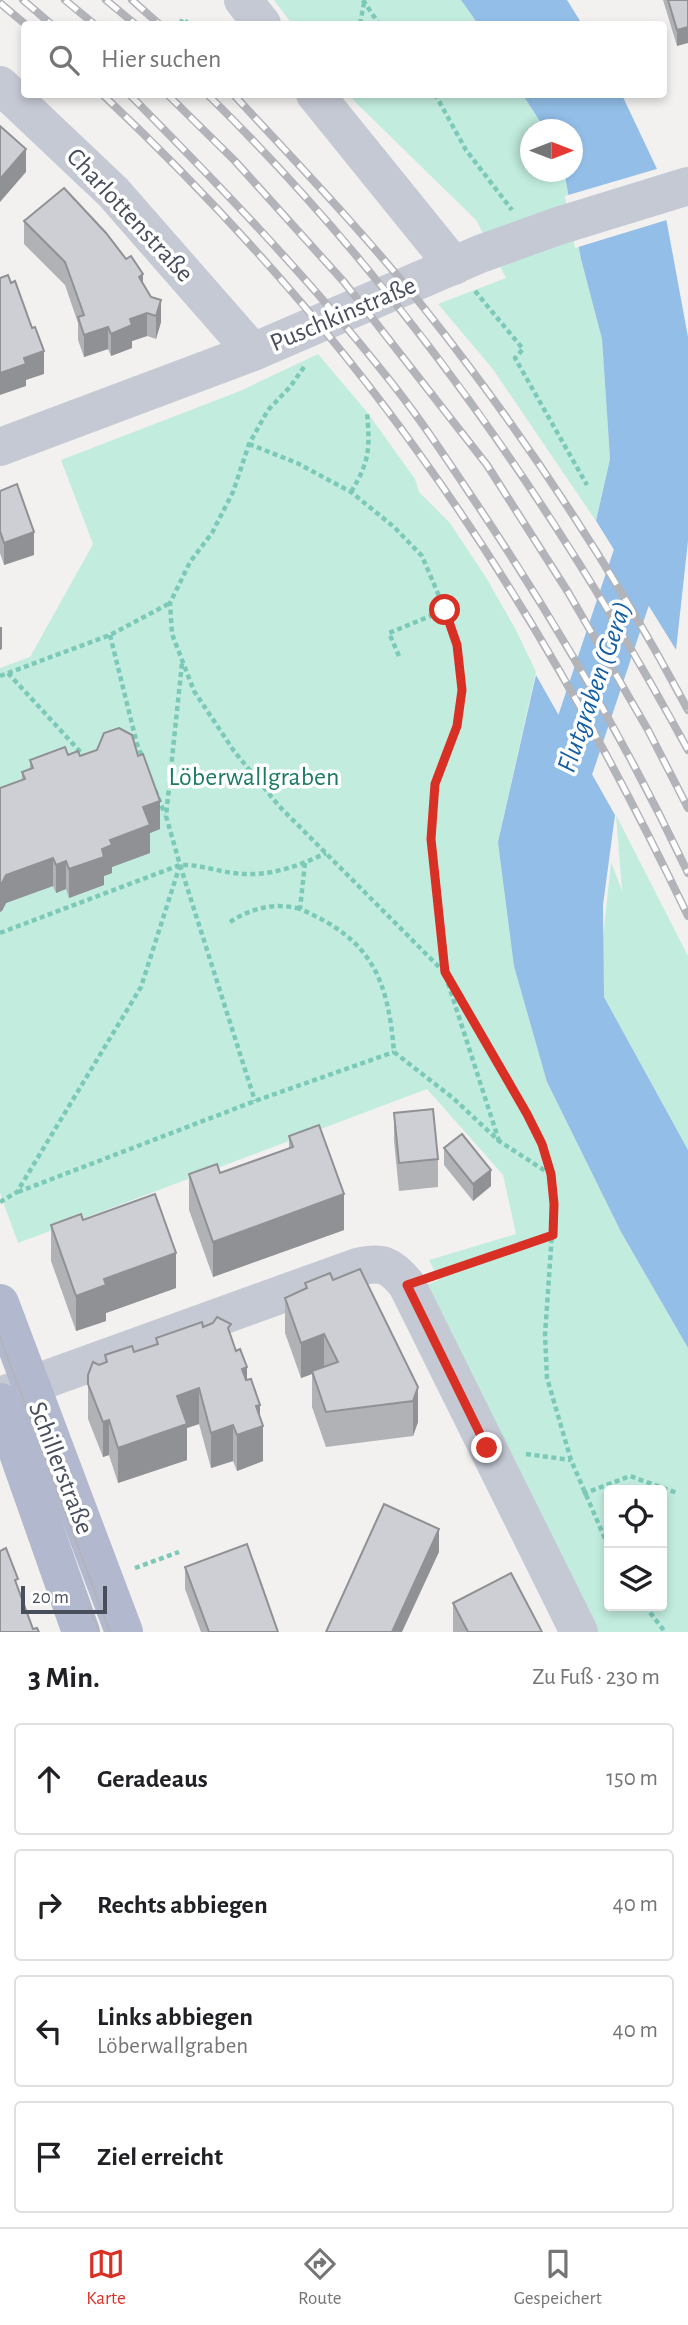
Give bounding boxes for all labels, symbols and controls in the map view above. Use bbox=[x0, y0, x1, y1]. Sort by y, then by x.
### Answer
search box bbox=[21, 21, 667, 98]
icon: search bbox=[45, 41, 83, 79]
text: Hier suchen bbox=[101, 46, 222, 72]
north arrow bbox=[520, 119, 583, 182]
street label: Charlottenstraße bbox=[62, 143, 198, 287]
street label: Puschkinstraße bbox=[266, 272, 420, 356]
route start bbox=[429, 594, 460, 625]
water label: Flutgraben (Gera) bbox=[553, 598, 637, 776]
park label: Löberwallgraben bbox=[169, 764, 339, 790]
street label: Schillerstraße bbox=[24, 1398, 98, 1538]
route end bbox=[471, 1432, 502, 1463]
map controls bbox=[604, 1485, 667, 1611]
button: locate bbox=[604, 1485, 667, 1548]
button: layers bbox=[604, 1548, 667, 1611]
scale bar bbox=[21, 1583, 107, 1615]
text: 20 m bbox=[32, 1588, 69, 1607]
text: 3 Min. bbox=[28, 1663, 100, 1693]
text: Zu Fuß · 230 m bbox=[532, 1666, 660, 1689]
icon: ahead bbox=[30, 1760, 68, 1798]
text: Geradeaus bbox=[97, 1766, 208, 1792]
text: 150 m bbox=[606, 1767, 658, 1790]
icon: right bbox=[30, 1886, 68, 1924]
text: Rechts abbiegen bbox=[97, 1892, 268, 1918]
text: 40 m bbox=[613, 1893, 658, 1916]
text: Links abbiegen bbox=[97, 2004, 253, 2030]
icon: left bbox=[30, 2012, 68, 2050]
text: 40 m bbox=[613, 2019, 658, 2042]
text: Löberwallgraben bbox=[97, 2035, 248, 2058]
icon: arrive bbox=[30, 2138, 68, 2176]
text: Ziel erreicht bbox=[97, 2144, 223, 2170]
tab: Karte bbox=[86, 2245, 126, 2310]
tab: Route bbox=[298, 2245, 341, 2310]
tab: Gespeichert bbox=[514, 2245, 602, 2310]

